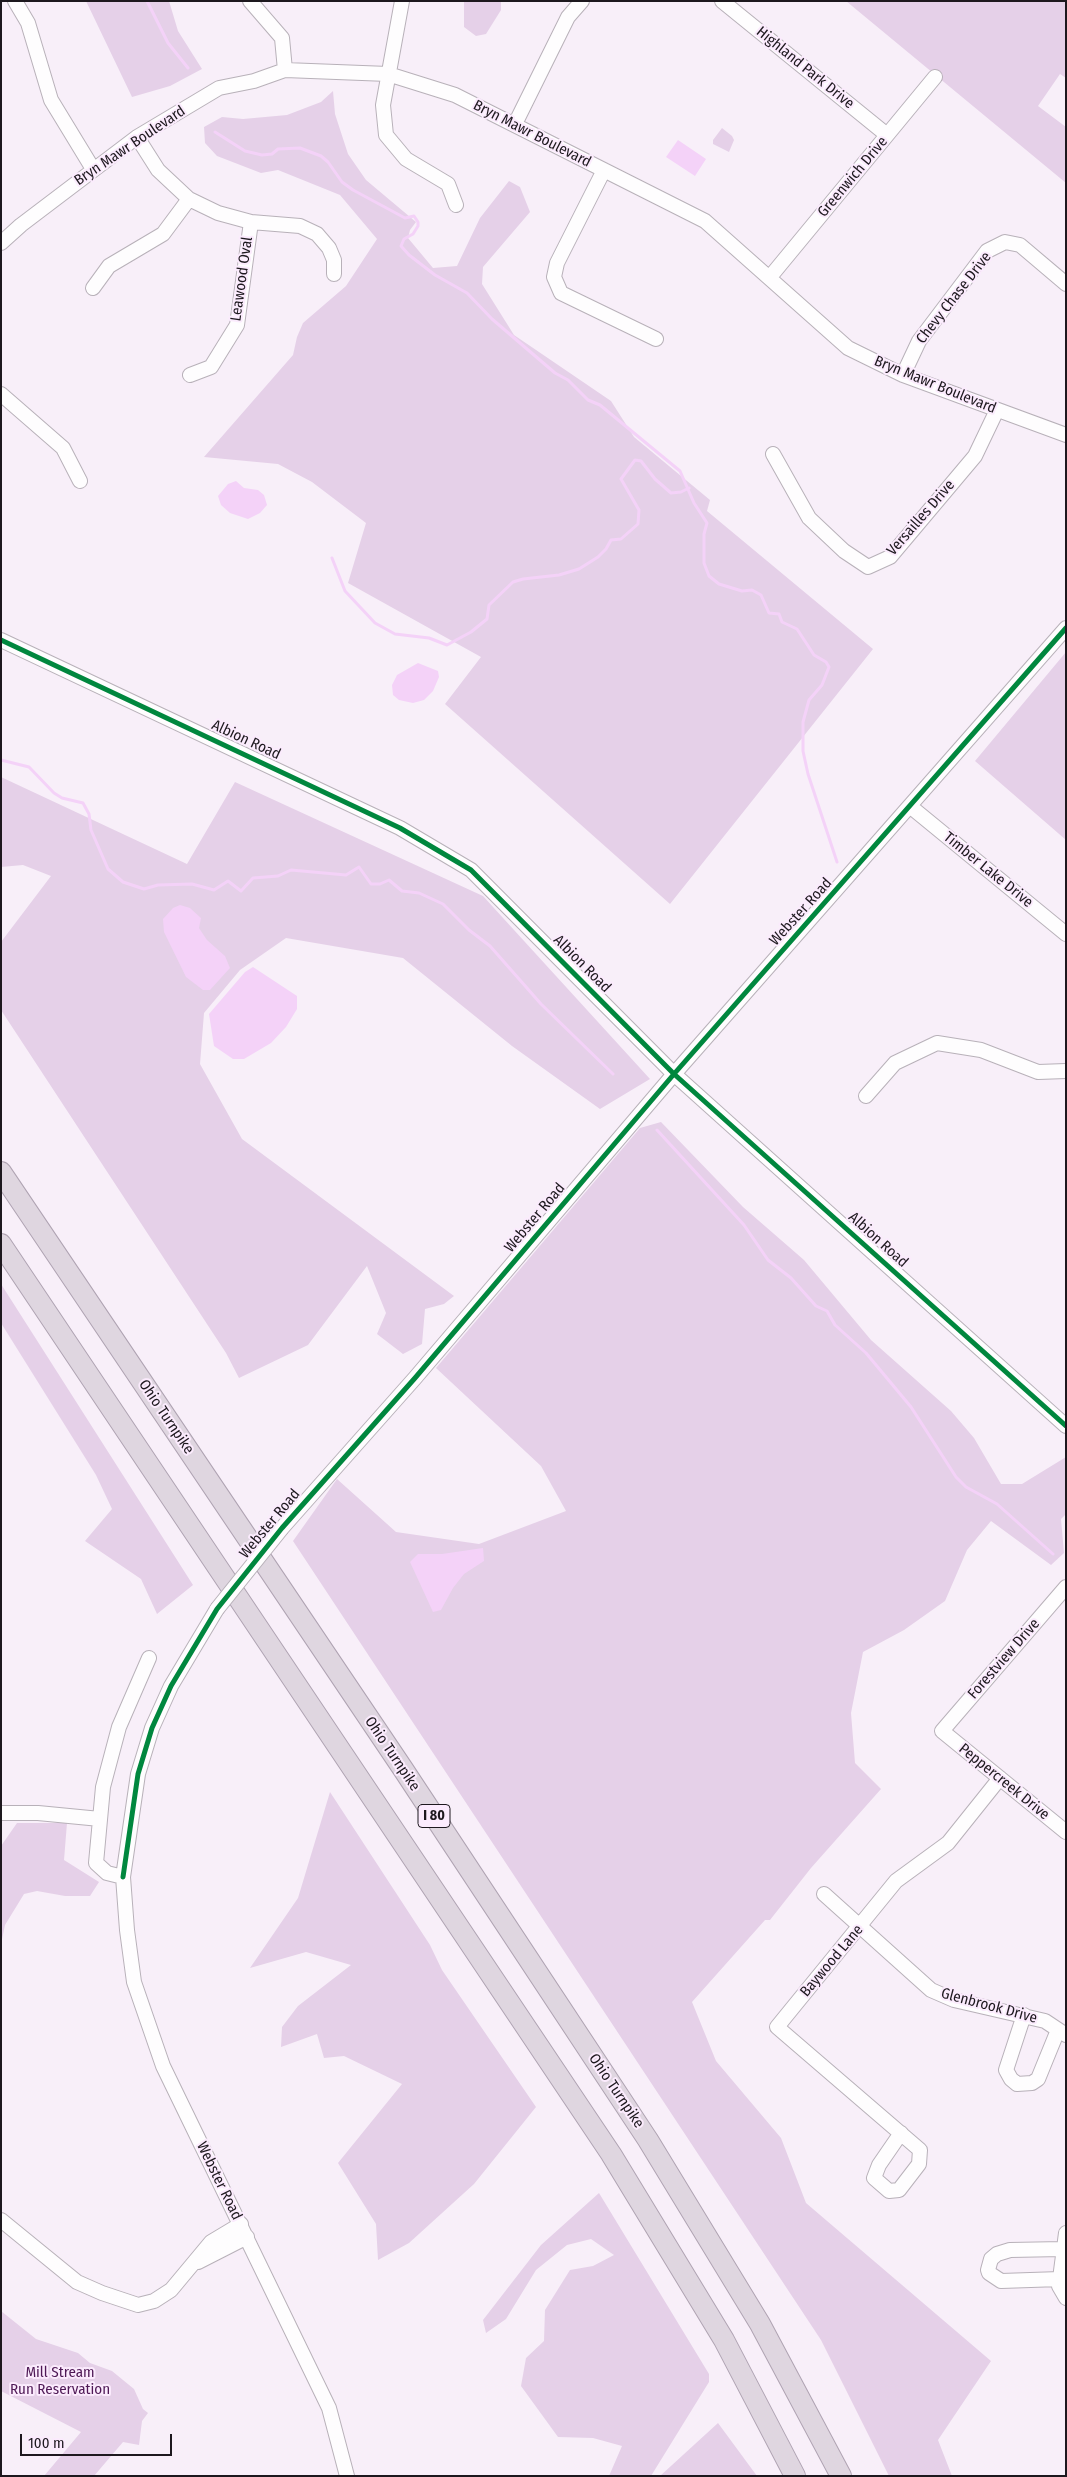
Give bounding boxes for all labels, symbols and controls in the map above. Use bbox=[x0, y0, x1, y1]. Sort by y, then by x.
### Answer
street label: Highland Park Drive bbox=[753, 23, 857, 113]
street label: Bryn Mawr Boulevard bbox=[470, 96, 594, 172]
street label: Bryn Mawr Boulevard bbox=[71, 102, 189, 190]
street label: Greenwich Drive bbox=[814, 133, 892, 221]
street label: Leawood Oval bbox=[227, 236, 257, 322]
street label: Chevy Chase Drive bbox=[913, 249, 995, 347]
street label: Bryn Mawr Boulevard bbox=[871, 352, 999, 418]
street label: Versailles Drive bbox=[883, 477, 959, 559]
street label: Albion Road bbox=[209, 716, 283, 764]
street label: Timber Lake Drive bbox=[940, 828, 1036, 912]
street label: Webster Road bbox=[766, 874, 836, 950]
street label: Albion Road bbox=[549, 931, 615, 997]
street label: Webster Road bbox=[501, 1180, 569, 1256]
street label: Albion Road bbox=[844, 1209, 912, 1271]
street label: Ohio Turnpike bbox=[135, 1376, 197, 1458]
street label: Webster Road bbox=[236, 1486, 304, 1562]
street label: Forestview Drive bbox=[964, 1615, 1044, 1703]
street label: Ohio Turnpike bbox=[361, 1713, 423, 1795]
street label: Peppercreek Drive bbox=[955, 1740, 1053, 1824]
road number: I 80 bbox=[418, 1804, 450, 1828]
street label: Baywood Lane bbox=[797, 1921, 867, 2001]
street label: Glenbrook Drive bbox=[939, 1985, 1039, 2027]
street label: Ohio Turnpike bbox=[585, 2050, 647, 2132]
street label: Webster Road bbox=[192, 2139, 246, 2223]
park label: Mill Stream Run Reservation bbox=[10, 2364, 110, 2399]
scale bar bbox=[22, 2424, 175, 2456]
text: 100 m bbox=[28, 2434, 65, 2452]

